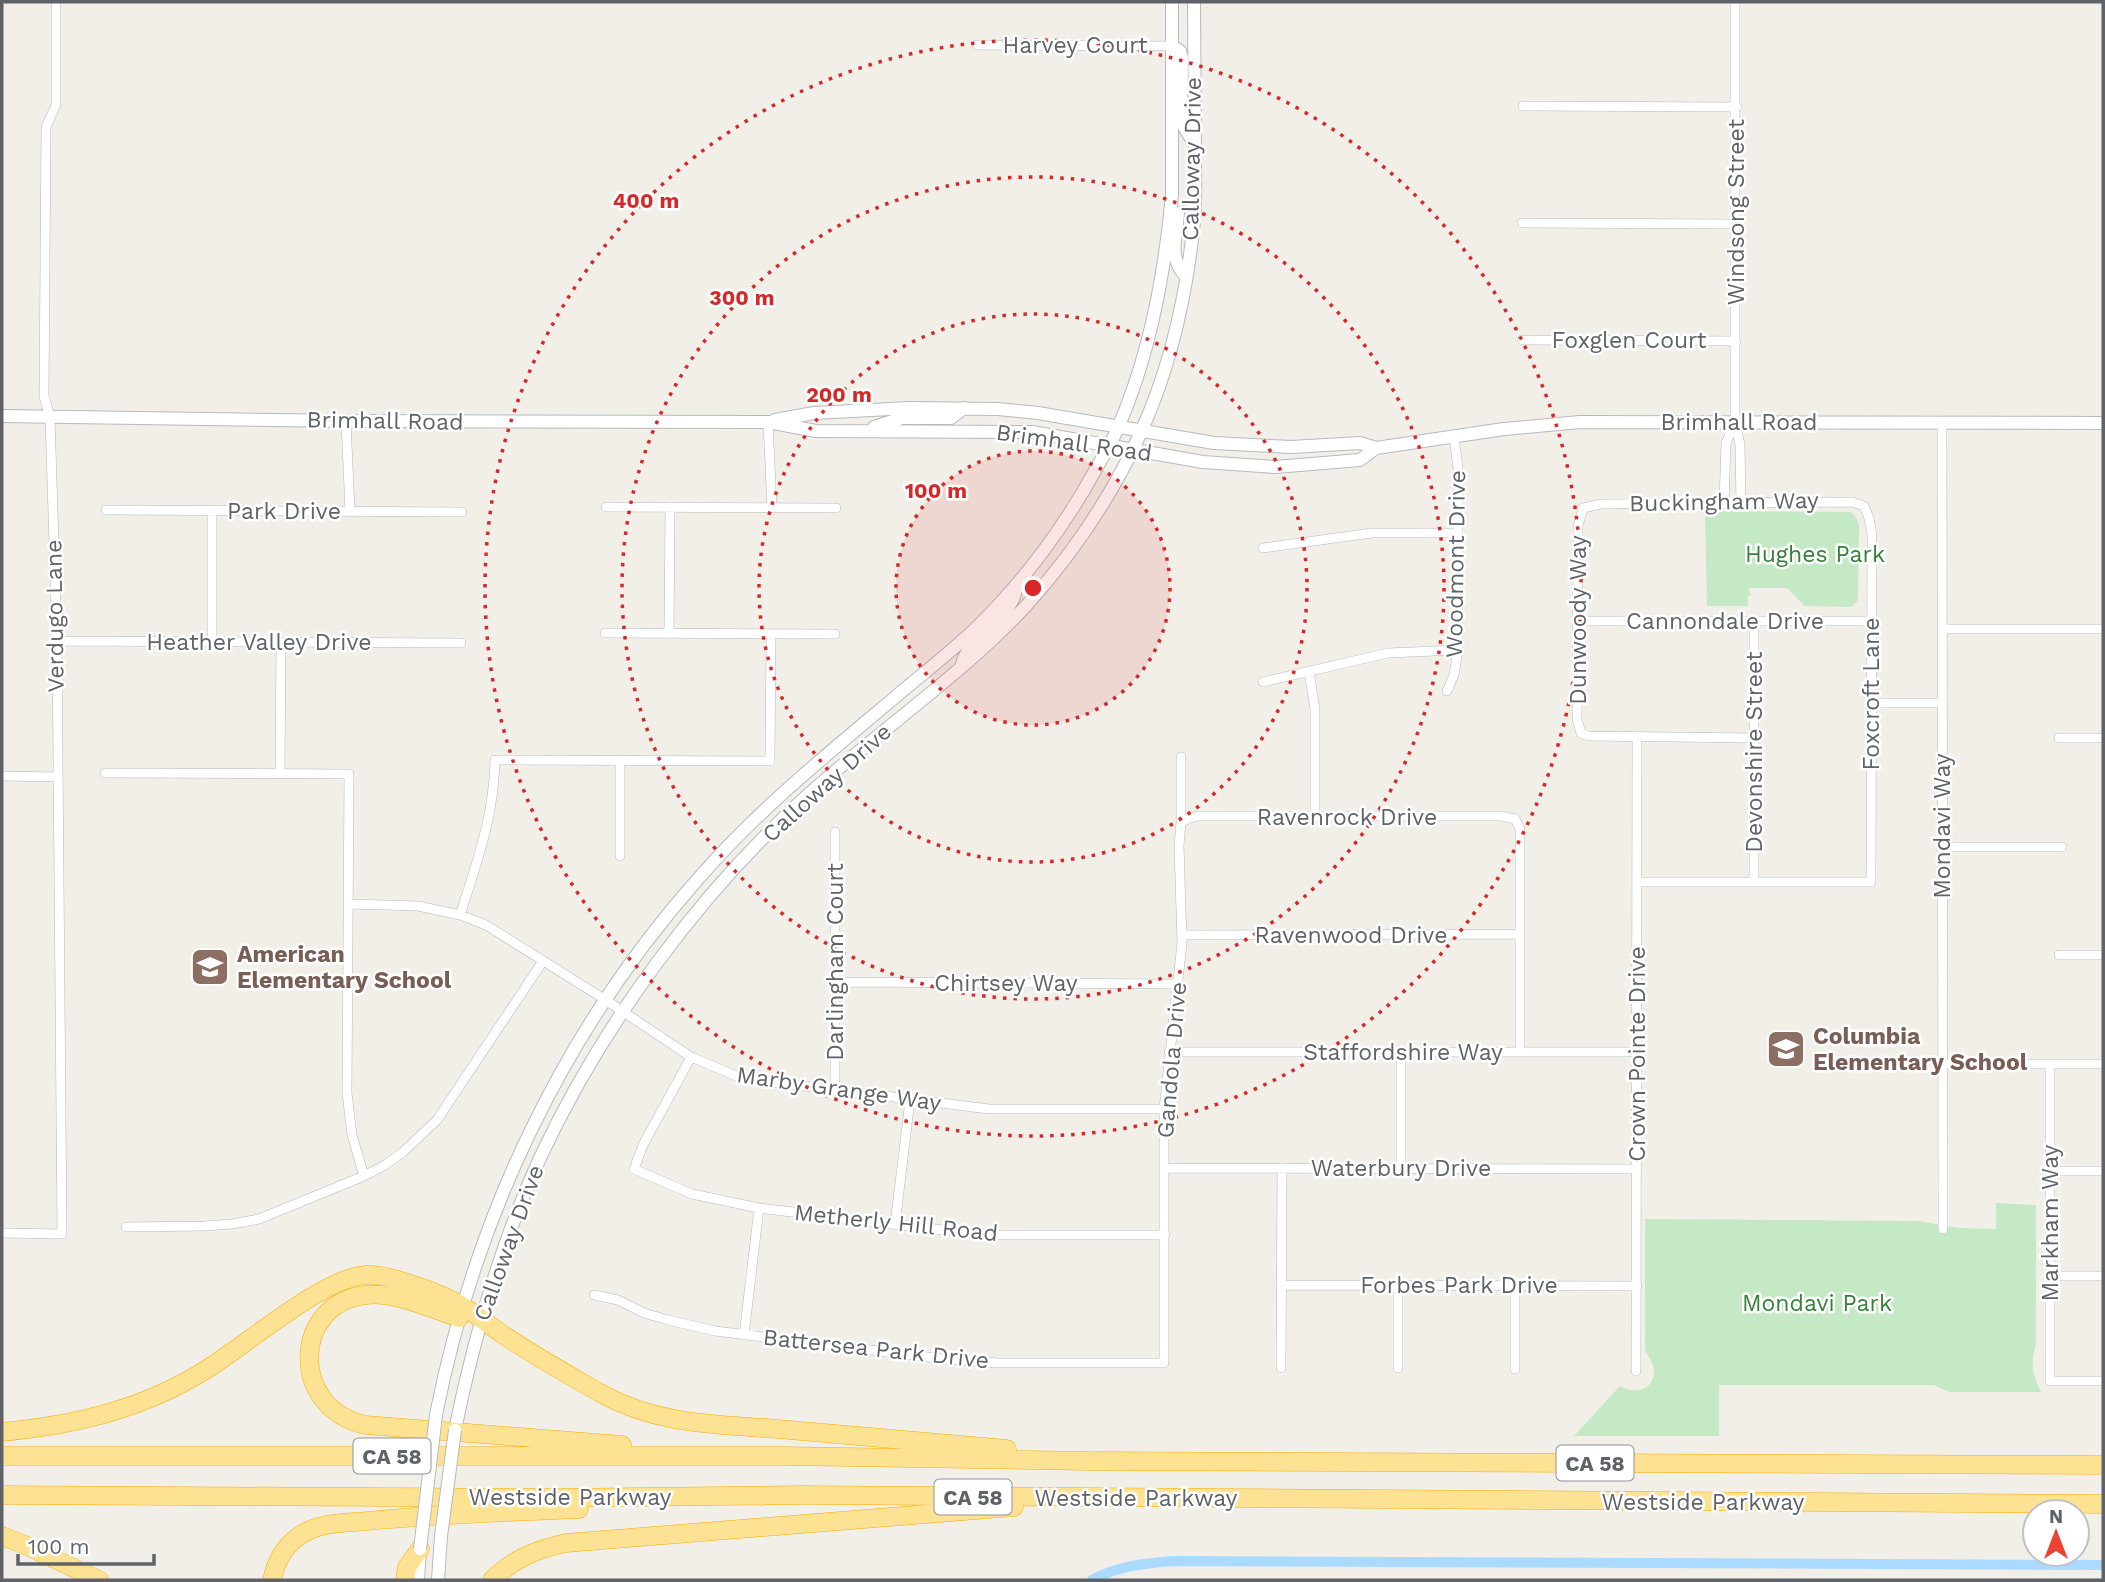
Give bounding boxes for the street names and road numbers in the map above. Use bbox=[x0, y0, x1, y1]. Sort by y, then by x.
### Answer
street label: Harvey Court bbox=[1002, 32, 1148, 59]
street label: Calloway Drive bbox=[1177, 77, 1207, 241]
street label: Windsong Street bbox=[1723, 118, 1750, 305]
street label: Foxglen Court bbox=[1552, 327, 1707, 354]
street label: Brimhall Road bbox=[306, 406, 464, 436]
street label: Brimhall Road bbox=[1661, 409, 1817, 436]
street label: Brimhall Road bbox=[994, 419, 1154, 467]
street label: Woodmont Drive bbox=[1441, 470, 1471, 658]
street label: Buckingham Way bbox=[1629, 487, 1819, 517]
street label: Park Drive bbox=[227, 498, 341, 525]
street label: Dunwoody Way bbox=[1565, 535, 1592, 705]
street label: Verdugo Lane bbox=[40, 539, 70, 693]
street label: Cannondale Drive bbox=[1626, 608, 1824, 635]
street label: Foxcroft Lane bbox=[1858, 617, 1885, 771]
street label: Heather Valley Drive bbox=[146, 629, 372, 656]
street label: Devonshire Street bbox=[1741, 651, 1768, 853]
street label: Calloway Drive bbox=[757, 718, 897, 848]
street label: Mondavi Way bbox=[1929, 753, 1956, 899]
street label: Ravenrock Drive bbox=[1257, 804, 1437, 831]
street label: Darlingham Court bbox=[822, 863, 849, 1061]
street label: Ravenwood Drive bbox=[1254, 922, 1448, 949]
street label: Crown Pointe Drive bbox=[1624, 946, 1651, 1162]
street label: Chirtsey Way bbox=[934, 970, 1078, 997]
street label: Gandola Drive bbox=[1152, 981, 1192, 1139]
street label: Staffordshire Way bbox=[1303, 1039, 1503, 1066]
street label: Marby Grange Way bbox=[735, 1061, 943, 1117]
street label: Markham Way bbox=[2037, 1144, 2064, 1301]
street label: Waterbury Drive bbox=[1311, 1155, 1491, 1182]
street label: Calloway Drive bbox=[468, 1161, 550, 1325]
street label: Metherly Hill Road bbox=[793, 1199, 999, 1247]
street label: Forbes Park Drive bbox=[1360, 1272, 1558, 1299]
street label: Battersea Park Drive bbox=[762, 1324, 990, 1374]
road number: CA 58 bbox=[354, 1438, 430, 1474]
road number: CA 58 bbox=[1556, 1446, 1634, 1480]
road number: CA 58 bbox=[934, 1480, 1012, 1514]
street label: Westside Parkway bbox=[469, 1484, 672, 1511]
street label: Westside Parkway bbox=[1035, 1485, 1238, 1512]
street label: Westside Parkway bbox=[1602, 1489, 1805, 1516]

